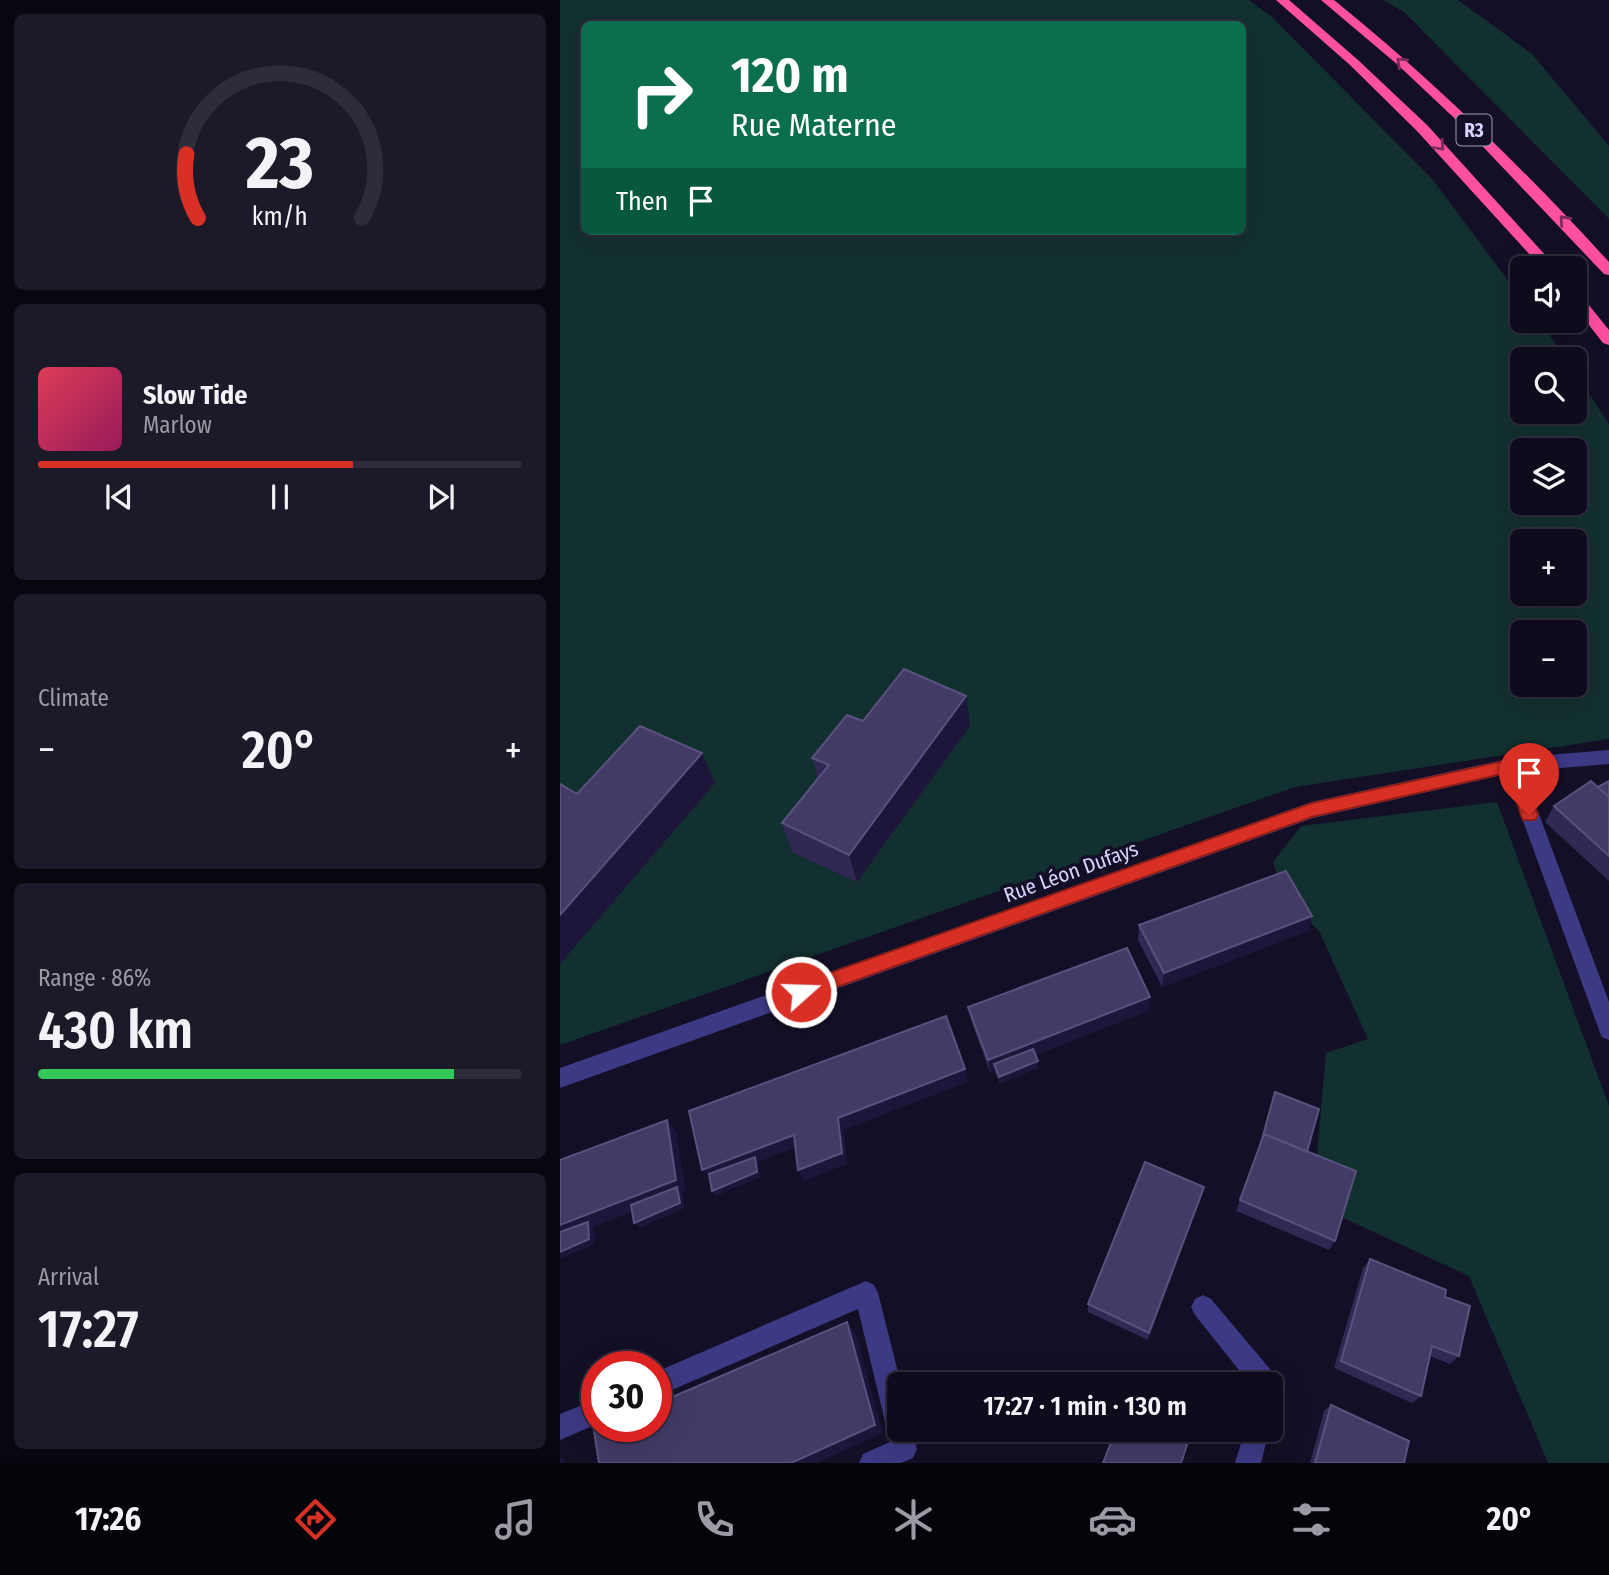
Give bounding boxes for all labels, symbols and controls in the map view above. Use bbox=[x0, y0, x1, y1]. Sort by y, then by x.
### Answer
text: 120 m bbox=[731, 46, 849, 105]
icon: right bbox=[616, 49, 707, 140]
one-way arrow bbox=[1396, 58, 1409, 70]
text: Rue Materne bbox=[731, 106, 897, 144]
road number: R3 bbox=[1457, 114, 1492, 146]
text: 23 bbox=[245, 120, 314, 207]
one-way arrow bbox=[1431, 138, 1444, 151]
icon: arrive bbox=[682, 182, 720, 220]
text: Then bbox=[616, 186, 668, 217]
text: km/h bbox=[252, 202, 308, 232]
one-way arrow bbox=[1560, 216, 1572, 229]
map controls bbox=[1510, 256, 1587, 697]
button: sound bbox=[1510, 256, 1587, 333]
button: search bbox=[1510, 347, 1587, 424]
text: Slow Tide bbox=[143, 380, 247, 411]
text: Marlow bbox=[143, 411, 212, 439]
button: layers bbox=[1510, 438, 1587, 515]
icon: previous bbox=[100, 478, 138, 516]
icon: pause bbox=[261, 478, 299, 516]
icon: next bbox=[422, 478, 460, 516]
button: + bbox=[1510, 529, 1587, 606]
button: − bbox=[1510, 620, 1587, 697]
text: Climate bbox=[38, 684, 109, 712]
text: 20° bbox=[242, 719, 318, 782]
text: − bbox=[38, 727, 55, 773]
text: + bbox=[505, 727, 522, 773]
pin bbox=[1499, 743, 1559, 815]
icon: arrive bbox=[1510, 754, 1548, 792]
street label: Rue Léon Dufays bbox=[1000, 836, 1142, 908]
position arrow bbox=[764, 955, 838, 1029]
text: Range · 86% bbox=[38, 964, 151, 992]
text: 430 km bbox=[38, 999, 193, 1062]
text: Arrival bbox=[38, 1263, 99, 1291]
text: 17:27 bbox=[38, 1298, 139, 1361]
speed limit sign: 30 bbox=[581, 1351, 672, 1442]
text: 17:27 · 1 min · 130 m bbox=[983, 1391, 1187, 1422]
icon: directions bbox=[291, 1495, 340, 1544]
icon: music bbox=[491, 1495, 540, 1544]
icon: phone bbox=[690, 1495, 739, 1544]
icon: climate bbox=[889, 1495, 938, 1544]
icon: car bbox=[1088, 1495, 1137, 1544]
icon: filters bbox=[1287, 1495, 1336, 1544]
text: 17:26 bbox=[75, 1500, 141, 1538]
text: 20° bbox=[1487, 1500, 1534, 1538]

